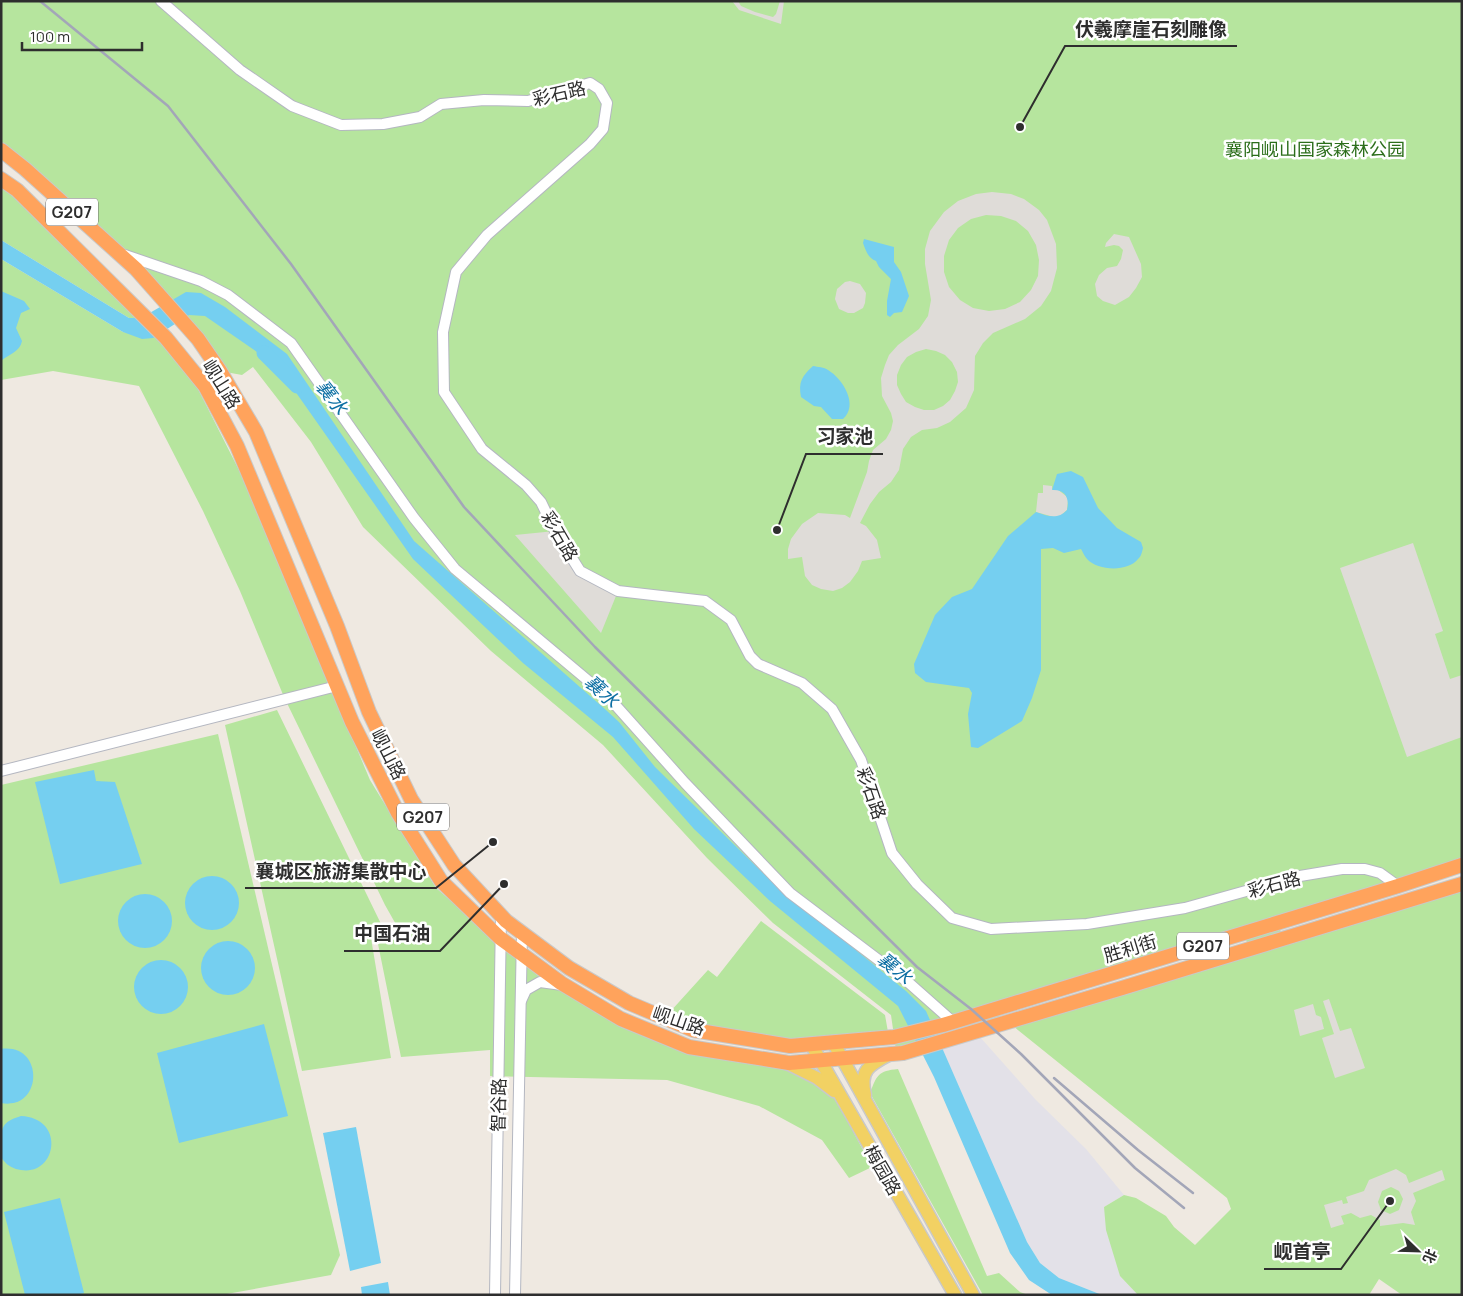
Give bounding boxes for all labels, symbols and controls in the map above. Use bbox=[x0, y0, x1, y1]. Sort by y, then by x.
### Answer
callout: 伏羲摩崖石刻雕像 bbox=[1065, 12, 1237, 46]
text: 伏羲摩崖石刻雕像 bbox=[1075, 16, 1227, 42]
scale bar bbox=[22, 20, 142, 52]
text: 100 m bbox=[30, 26, 70, 47]
street label: 彩石路 bbox=[530, 75, 588, 111]
park label: 襄阳岘山国家森林公园 bbox=[1225, 137, 1405, 161]
road number: G207 bbox=[46, 198, 98, 226]
street label: 岘山路 bbox=[198, 355, 246, 413]
water label: 襄水 bbox=[310, 374, 355, 421]
callout: 习家池 bbox=[806, 420, 883, 454]
text: 习家池 bbox=[816, 423, 874, 449]
street label: 彩石路 bbox=[536, 507, 584, 565]
water label: 襄水 bbox=[579, 669, 626, 714]
street label: 岘山路 bbox=[366, 724, 412, 784]
street label: 彩石路 bbox=[852, 764, 892, 822]
road number: G207 bbox=[397, 804, 449, 830]
callout: 襄城区旅游集散中心 bbox=[245, 854, 436, 888]
text: 襄城区旅游集散中心 bbox=[255, 858, 427, 884]
street label: 彩石路 bbox=[1245, 865, 1303, 903]
callout: 中国石油 bbox=[344, 917, 440, 951]
text: 中国石油 bbox=[354, 920, 430, 946]
street label: 胜利街 bbox=[1101, 929, 1159, 967]
road number: G207 bbox=[1177, 932, 1229, 959]
water label: 襄水 bbox=[872, 946, 919, 991]
street label: 岘山路 bbox=[650, 1000, 708, 1040]
street label: 智谷路 bbox=[486, 1078, 510, 1132]
street label: 梅园路 bbox=[859, 1141, 907, 1199]
north arrow bbox=[1393, 1226, 1443, 1276]
callout: 岘首亭 bbox=[1264, 1235, 1341, 1269]
text: 岘首亭 bbox=[1273, 1238, 1331, 1264]
text: 北 bbox=[1419, 1246, 1442, 1266]

